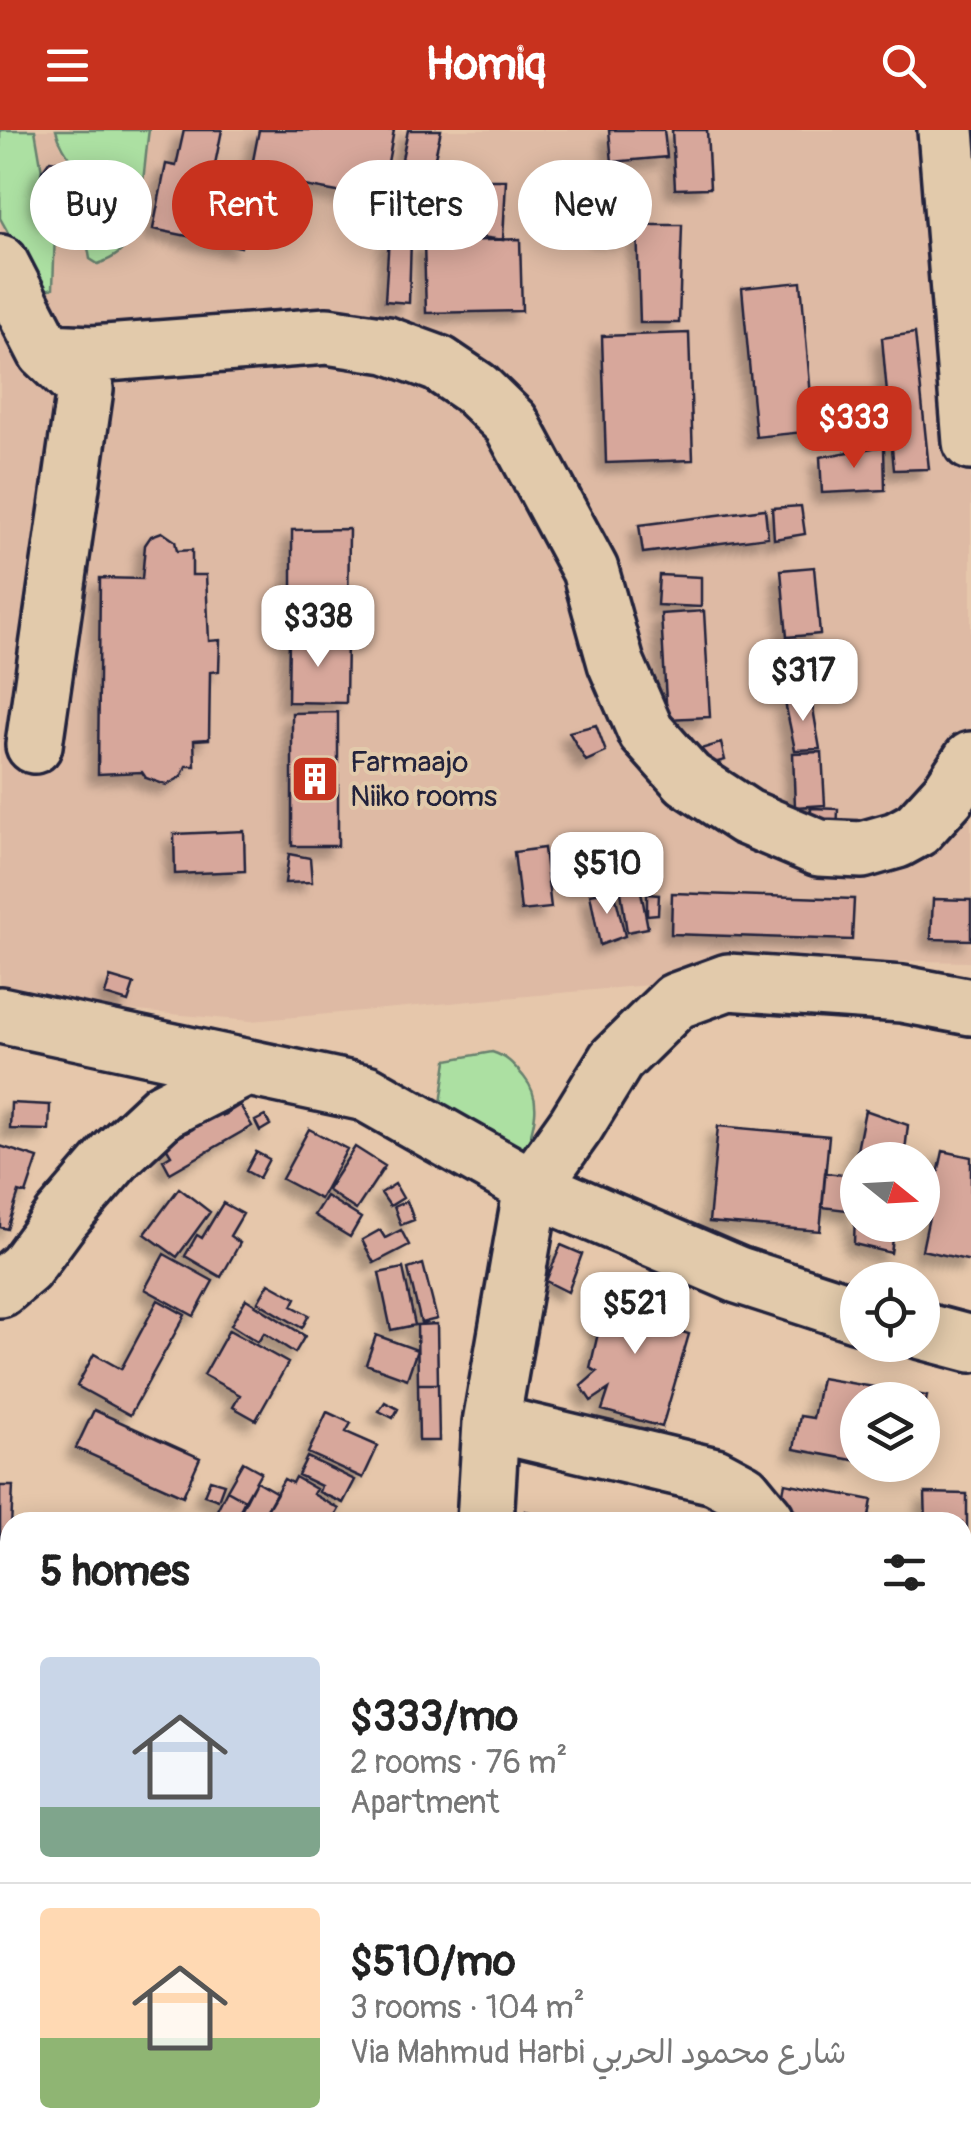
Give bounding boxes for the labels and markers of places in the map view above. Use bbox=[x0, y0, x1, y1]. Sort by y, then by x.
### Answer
pin: $333 bbox=[795, 386, 913, 471]
pin: $338 bbox=[259, 585, 377, 670]
pin: $317 bbox=[744, 639, 862, 724]
place label: Farmaajo Niiko rooms bbox=[350, 744, 497, 815]
building icon: Farmaajo Niiko rooms bbox=[289, 753, 341, 805]
pin: $510 bbox=[548, 832, 666, 917]
pin: $521 bbox=[576, 1272, 694, 1357]

